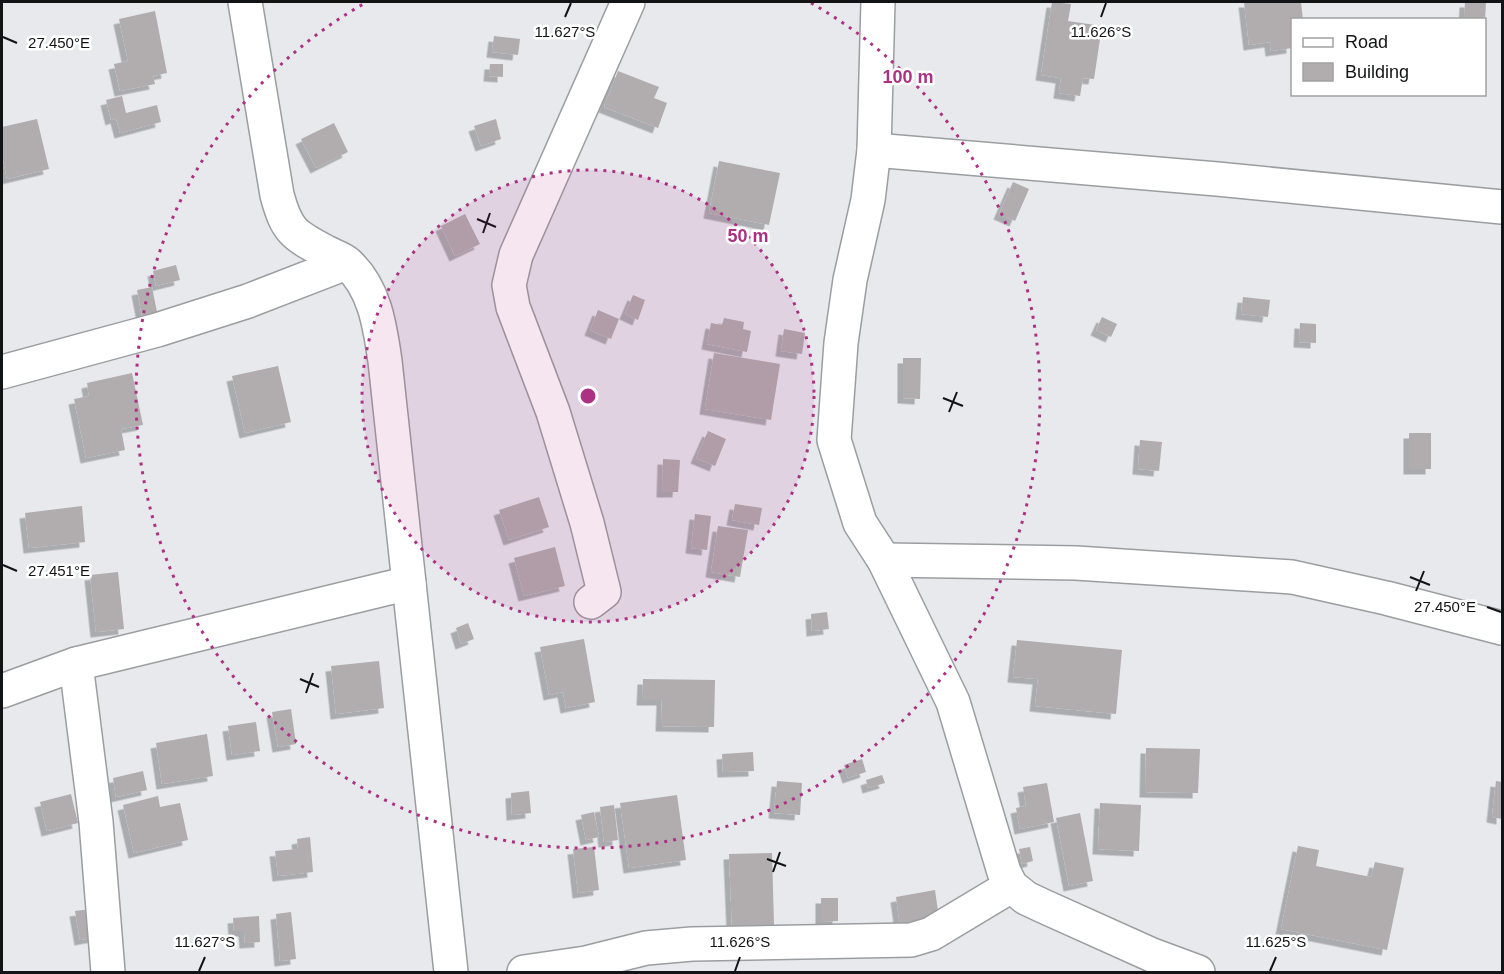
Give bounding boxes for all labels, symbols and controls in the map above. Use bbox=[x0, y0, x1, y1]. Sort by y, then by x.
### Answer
legend bbox=[1291, 18, 1486, 96]
text: 11.627°S bbox=[535, 23, 595, 40]
text: 11.626°S bbox=[1071, 23, 1131, 40]
text: Road bbox=[1345, 32, 1388, 52]
text: 27.450°E bbox=[28, 34, 90, 51]
text: Building bbox=[1345, 62, 1409, 82]
text: 100 m bbox=[882, 67, 934, 87]
text: 50 m bbox=[727, 226, 769, 246]
centre of rings bbox=[578, 386, 598, 406]
text: 27.451°E bbox=[28, 562, 90, 579]
text: 27.450°E bbox=[1414, 598, 1476, 615]
text: 11.627°S bbox=[175, 933, 235, 950]
text: 11.626°S bbox=[710, 933, 770, 950]
text: 11.625°S bbox=[1246, 933, 1306, 950]

